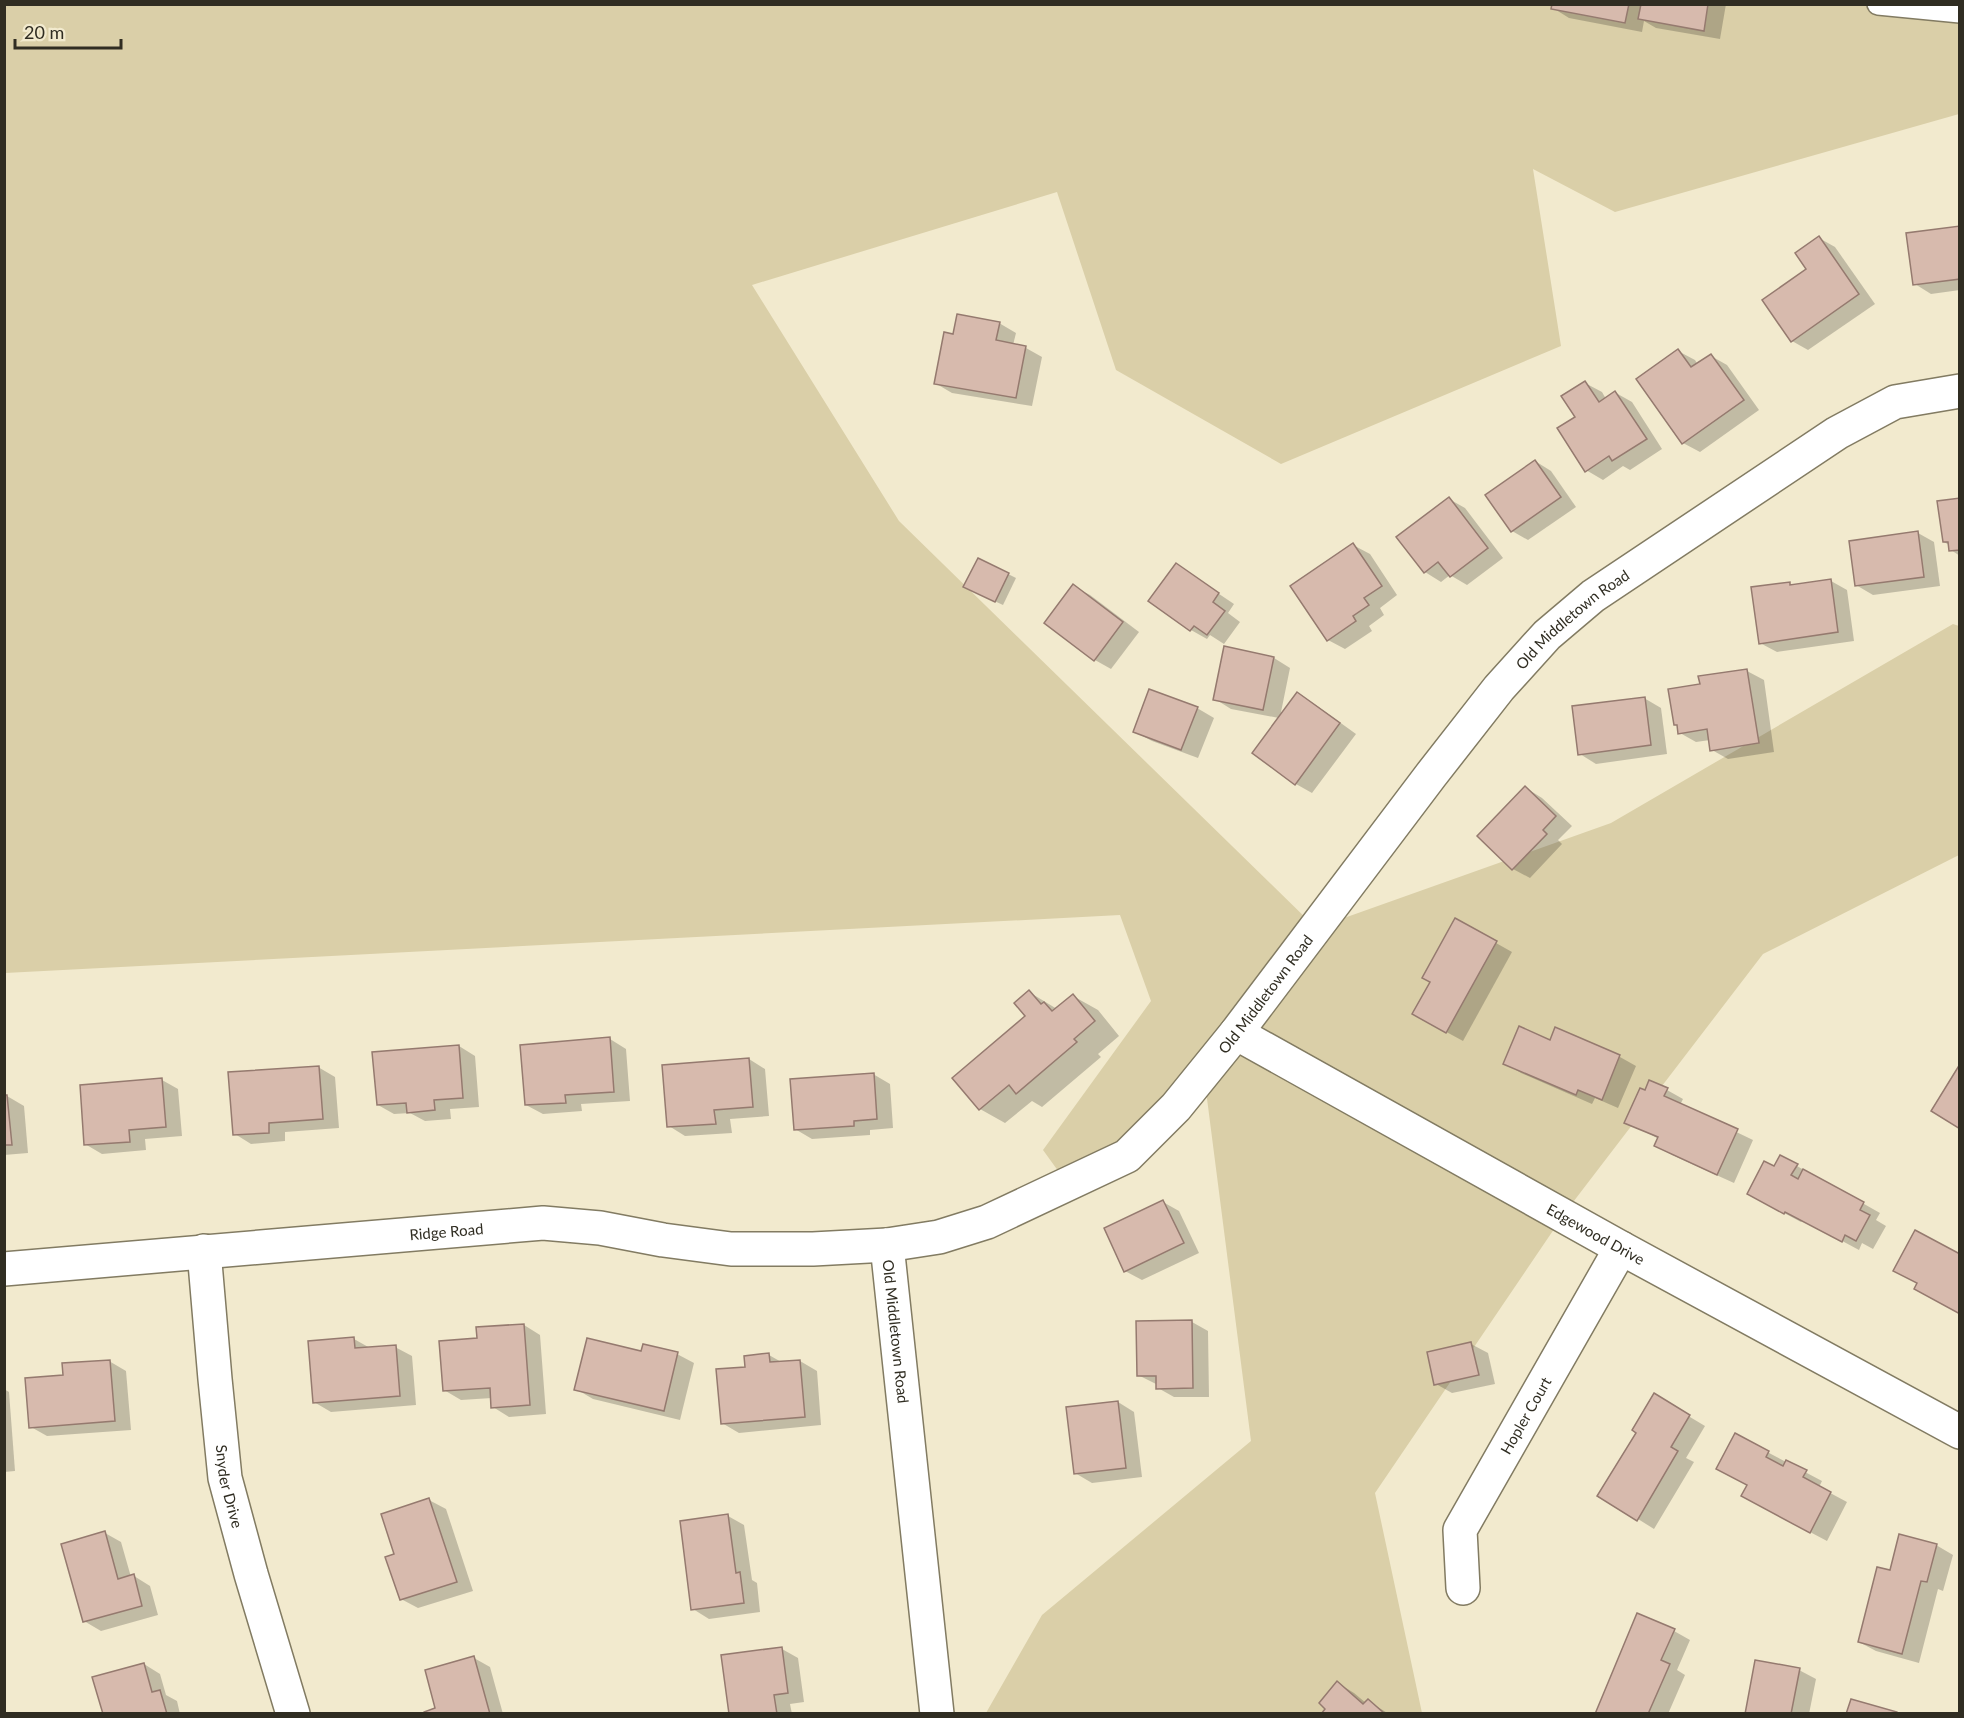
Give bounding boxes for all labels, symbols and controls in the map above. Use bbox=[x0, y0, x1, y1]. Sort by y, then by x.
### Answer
scale bar bbox=[15, 12, 122, 50]
text: 20 m bbox=[24, 21, 64, 43]
street label: Old Middletown Road bbox=[1512, 566, 1632, 673]
street label: Old Middletown Road bbox=[1214, 931, 1316, 1057]
street label: Edgewood Drive bbox=[1544, 1199, 1648, 1268]
street label: Ridge Road bbox=[409, 1219, 484, 1243]
street label: Old Middletown Road bbox=[880, 1259, 913, 1404]
street label: Hopler Court bbox=[1496, 1373, 1555, 1457]
street label: Snyder Drive bbox=[213, 1444, 247, 1530]

